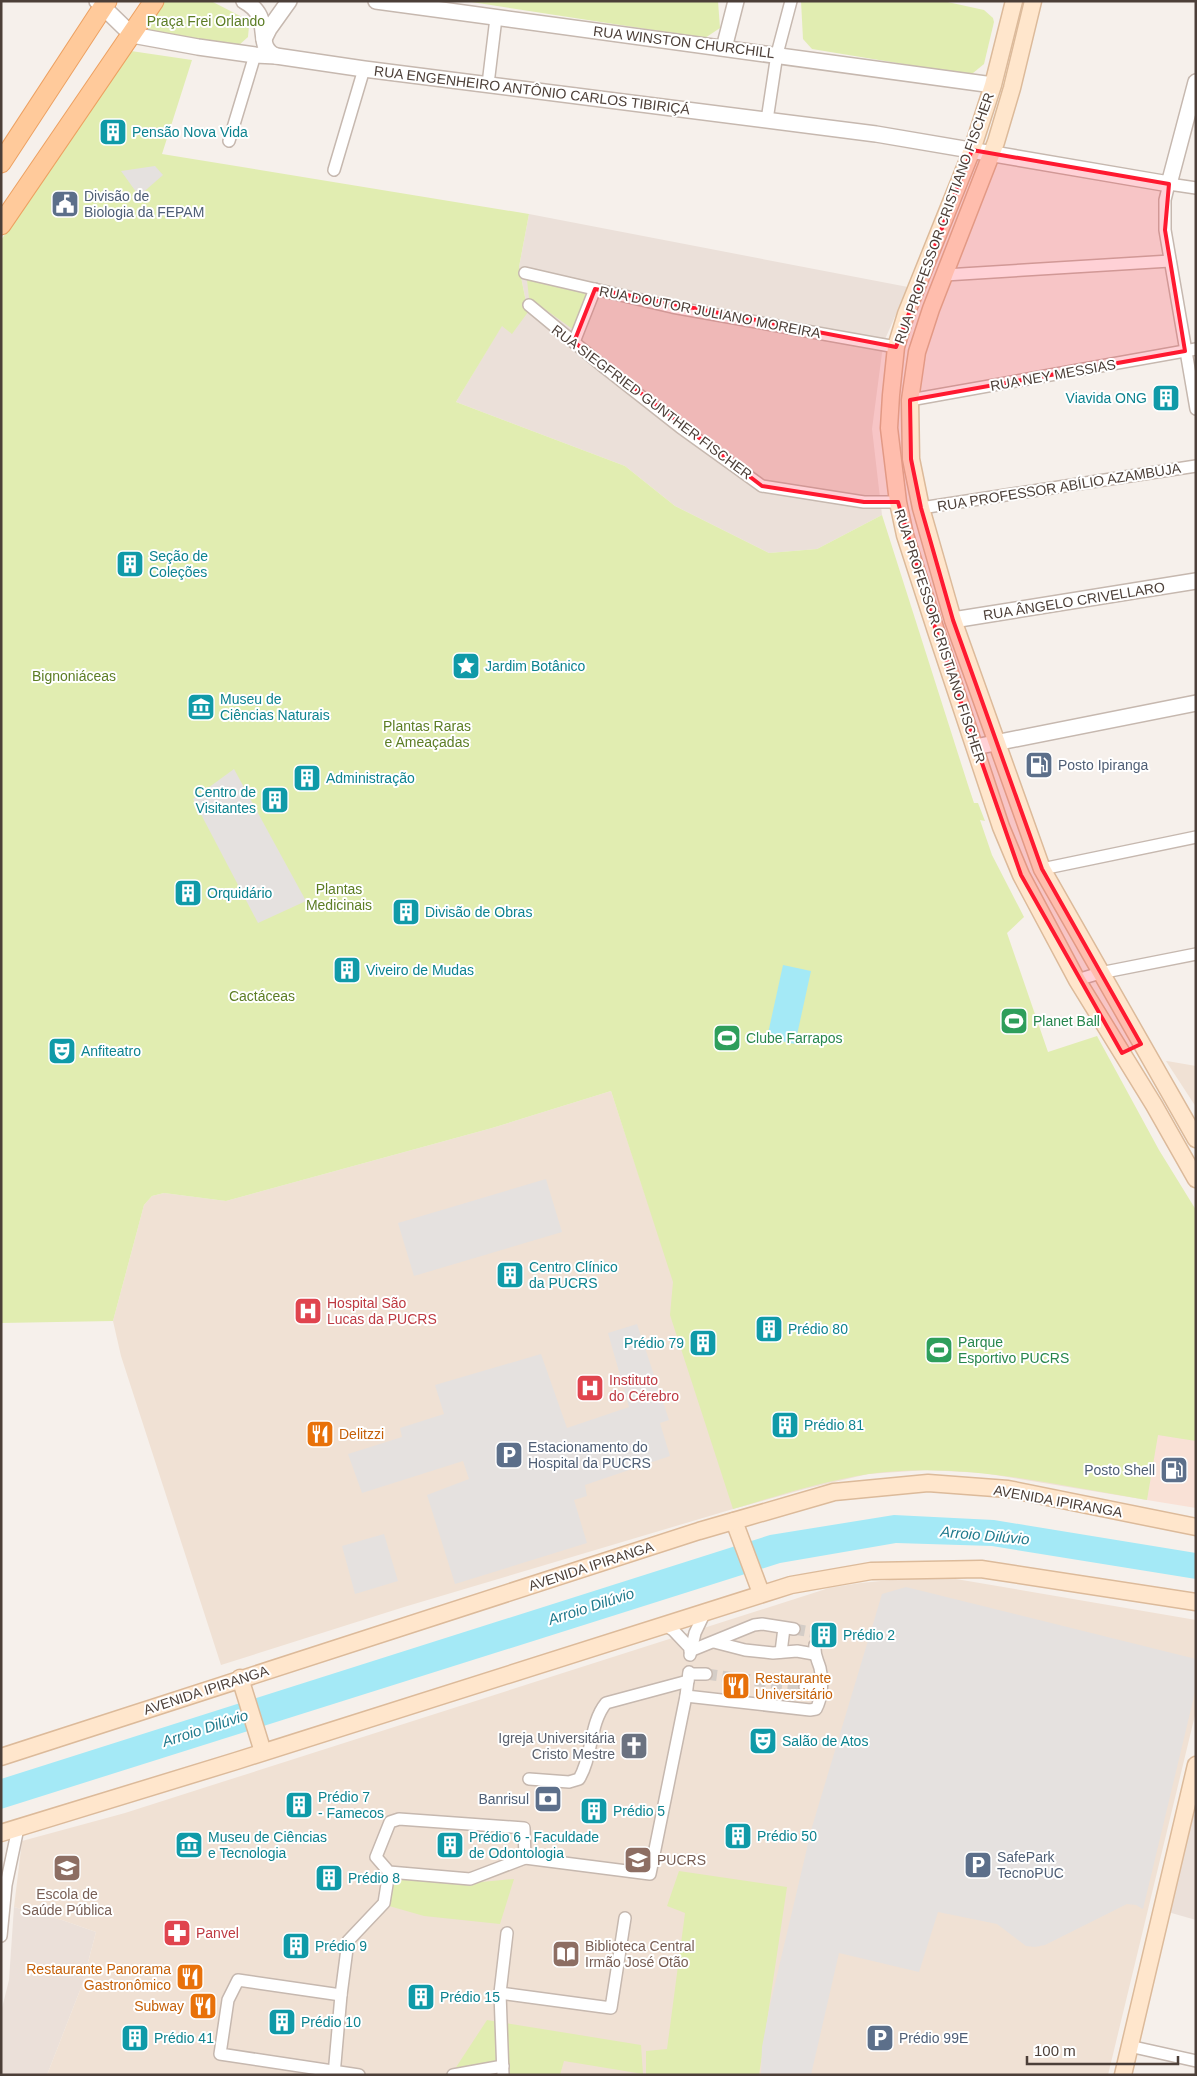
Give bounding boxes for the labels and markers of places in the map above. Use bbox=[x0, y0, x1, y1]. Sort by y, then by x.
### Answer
building icon: Pensão Nova Vida bbox=[98, 117, 128, 147]
place label: Pensão Nova Vida bbox=[132, 124, 248, 140]
place label: Divisão de Biologia da FEPAM bbox=[84, 188, 204, 220]
public building icon: Divisão de Biologia da FEPAM bbox=[50, 189, 80, 219]
building icon: Viavida ONG bbox=[1151, 383, 1181, 413]
place label: Viavida ONG bbox=[1066, 390, 1147, 406]
place label: Seção de Coleções bbox=[149, 548, 208, 580]
building icon: Seção de Coleções bbox=[115, 549, 145, 579]
place icon: Jardim Botânico bbox=[451, 651, 481, 681]
place label: Jardim Botânico bbox=[485, 658, 586, 674]
place label: Museu de Ciências Naturais bbox=[220, 691, 330, 723]
museum icon: Museu de Ciências Naturais bbox=[186, 692, 216, 722]
fuel station icon: Posto Ipiranga bbox=[1024, 750, 1054, 780]
place label: Posto Ipiranga bbox=[1058, 757, 1148, 773]
building icon: Administração bbox=[292, 763, 322, 793]
place label: Administração bbox=[326, 770, 415, 786]
place label: Centro de Visitantes bbox=[195, 784, 256, 816]
building icon: Centro de Visitantes bbox=[260, 785, 290, 815]
building icon: Orquidário bbox=[173, 878, 203, 908]
place label: Orquidário bbox=[207, 885, 273, 901]
building icon: Divisão de Obras bbox=[391, 897, 421, 927]
place label: Divisão de Obras bbox=[425, 904, 532, 920]
building icon: Viveiro de Mudas bbox=[332, 955, 362, 985]
place label: Viveiro de Mudas bbox=[366, 962, 474, 978]
sports icon: Planet Ball bbox=[999, 1006, 1029, 1036]
place label: Planet Ball bbox=[1033, 1013, 1100, 1029]
sports icon: Clube Farrapos bbox=[712, 1023, 742, 1053]
place label: Clube Farrapos bbox=[746, 1030, 843, 1046]
theatre icon: Anfiteatro bbox=[47, 1036, 77, 1066]
place label: Anfiteatro bbox=[81, 1043, 141, 1059]
place label: Centro Clínico da PUCRS bbox=[529, 1259, 618, 1291]
building icon: Centro Clínico da PUCRS bbox=[495, 1260, 525, 1290]
place label: Hospital São Lucas da PUCRS bbox=[327, 1295, 437, 1327]
hospital icon: Hospital São Lucas da PUCRS bbox=[293, 1296, 323, 1326]
building icon: Prédio 80 bbox=[754, 1314, 784, 1344]
place label: Prédio 80 bbox=[788, 1321, 848, 1337]
building icon: Prédio 79 bbox=[688, 1328, 718, 1358]
place label: Parque Esportivo PUCRS bbox=[958, 1334, 1069, 1366]
place label: Prédio 79 bbox=[624, 1335, 684, 1351]
sports icon: Parque Esportivo PUCRS bbox=[924, 1335, 954, 1365]
place label: Instituto do Cérebro bbox=[609, 1372, 679, 1404]
hospital icon: Instituto do Cérebro bbox=[575, 1373, 605, 1403]
building icon: Prédio 81 bbox=[770, 1410, 800, 1440]
place label: Prédio 81 bbox=[804, 1417, 864, 1433]
restaurant icon: Delitzzi bbox=[305, 1419, 335, 1449]
place label: Delitzzi bbox=[339, 1426, 384, 1442]
place label: Estacionamento do Hospital da PUCRS bbox=[528, 1439, 651, 1471]
parking icon: Estacionamento do Hospital da PUCRS bbox=[494, 1440, 524, 1470]
fuel station icon: Posto Shell bbox=[1159, 1455, 1189, 1485]
place label: Posto Shell bbox=[1084, 1462, 1155, 1478]
building icon: Prédio 2 bbox=[809, 1620, 839, 1650]
place label: Prédio 2 bbox=[843, 1627, 895, 1643]
place label: Restaurante Universitário bbox=[755, 1670, 833, 1702]
restaurant icon: Restaurante Universitário bbox=[721, 1671, 751, 1701]
theatre icon: Salão de Atos bbox=[748, 1726, 778, 1756]
place label: Igreja Universitária Cristo Mestre bbox=[498, 1730, 615, 1762]
church icon: Igreja Universitária Cristo Mestre bbox=[619, 1731, 649, 1761]
place label: Salão de Atos bbox=[782, 1733, 868, 1749]
bank icon: Banrisul bbox=[533, 1784, 563, 1814]
place label: Prédio 7 - Famecos bbox=[318, 1789, 384, 1821]
building icon: Prédio 7 - Famecos bbox=[284, 1790, 314, 1820]
place label: Banrisul bbox=[478, 1791, 529, 1807]
building icon: Prédio 5 bbox=[579, 1796, 609, 1826]
place label: Prédio 5 bbox=[613, 1803, 665, 1819]
building icon: Prédio 50 bbox=[723, 1821, 753, 1851]
place label: Prédio 50 bbox=[757, 1828, 817, 1844]
place label: Museu de Ciências e Tecnologia bbox=[208, 1829, 327, 1861]
place label: Prédio 6 - Faculdade de Odontologia bbox=[469, 1829, 599, 1861]
museum icon: Museu de Ciências e Tecnologia bbox=[174, 1830, 204, 1860]
building icon: Prédio 6 - Faculdade de Odontologia bbox=[435, 1830, 465, 1860]
school or university icon: PUCRS bbox=[623, 1845, 653, 1875]
place label: SafePark TecnoPUC bbox=[997, 1849, 1064, 1881]
parking icon: SafePark TecnoPUC bbox=[963, 1850, 993, 1880]
place label: PUCRS bbox=[657, 1852, 706, 1868]
school or university icon: Escola de Saúde Pública bbox=[52, 1853, 82, 1883]
building icon: Prédio 8 bbox=[314, 1863, 344, 1893]
place label: Prédio 8 bbox=[348, 1870, 400, 1886]
place label: Escola de Saúde Pública bbox=[22, 1886, 112, 1918]
pharmacy icon: Panvel bbox=[162, 1918, 192, 1948]
place label: Panvel bbox=[196, 1925, 239, 1941]
building icon: Prédio 9 bbox=[281, 1931, 311, 1961]
place label: Prédio 9 bbox=[315, 1938, 367, 1954]
place label: Biblioteca Central Irmão José Otão bbox=[585, 1938, 695, 1970]
library icon: Biblioteca Central Irmão José Otão bbox=[551, 1939, 581, 1969]
place label: Restaurante Panorama Gastronômico bbox=[26, 1961, 171, 1993]
restaurant icon: Restaurante Panorama Gastronômico bbox=[175, 1962, 205, 1992]
building icon: Prédio 15 bbox=[406, 1982, 436, 2012]
place label: Prédio 15 bbox=[440, 1989, 500, 2005]
restaurant icon: Subway bbox=[188, 1991, 218, 2021]
place label: Subway bbox=[134, 1998, 184, 2014]
building icon: Prédio 10 bbox=[267, 2007, 297, 2037]
place label: Prédio 10 bbox=[301, 2014, 361, 2030]
building icon: Prédio 41 bbox=[120, 2023, 150, 2053]
parking icon: Prédio 99E bbox=[865, 2023, 895, 2053]
place label: Prédio 41 bbox=[154, 2030, 214, 2046]
place label: Prédio 99E bbox=[899, 2030, 968, 2046]

